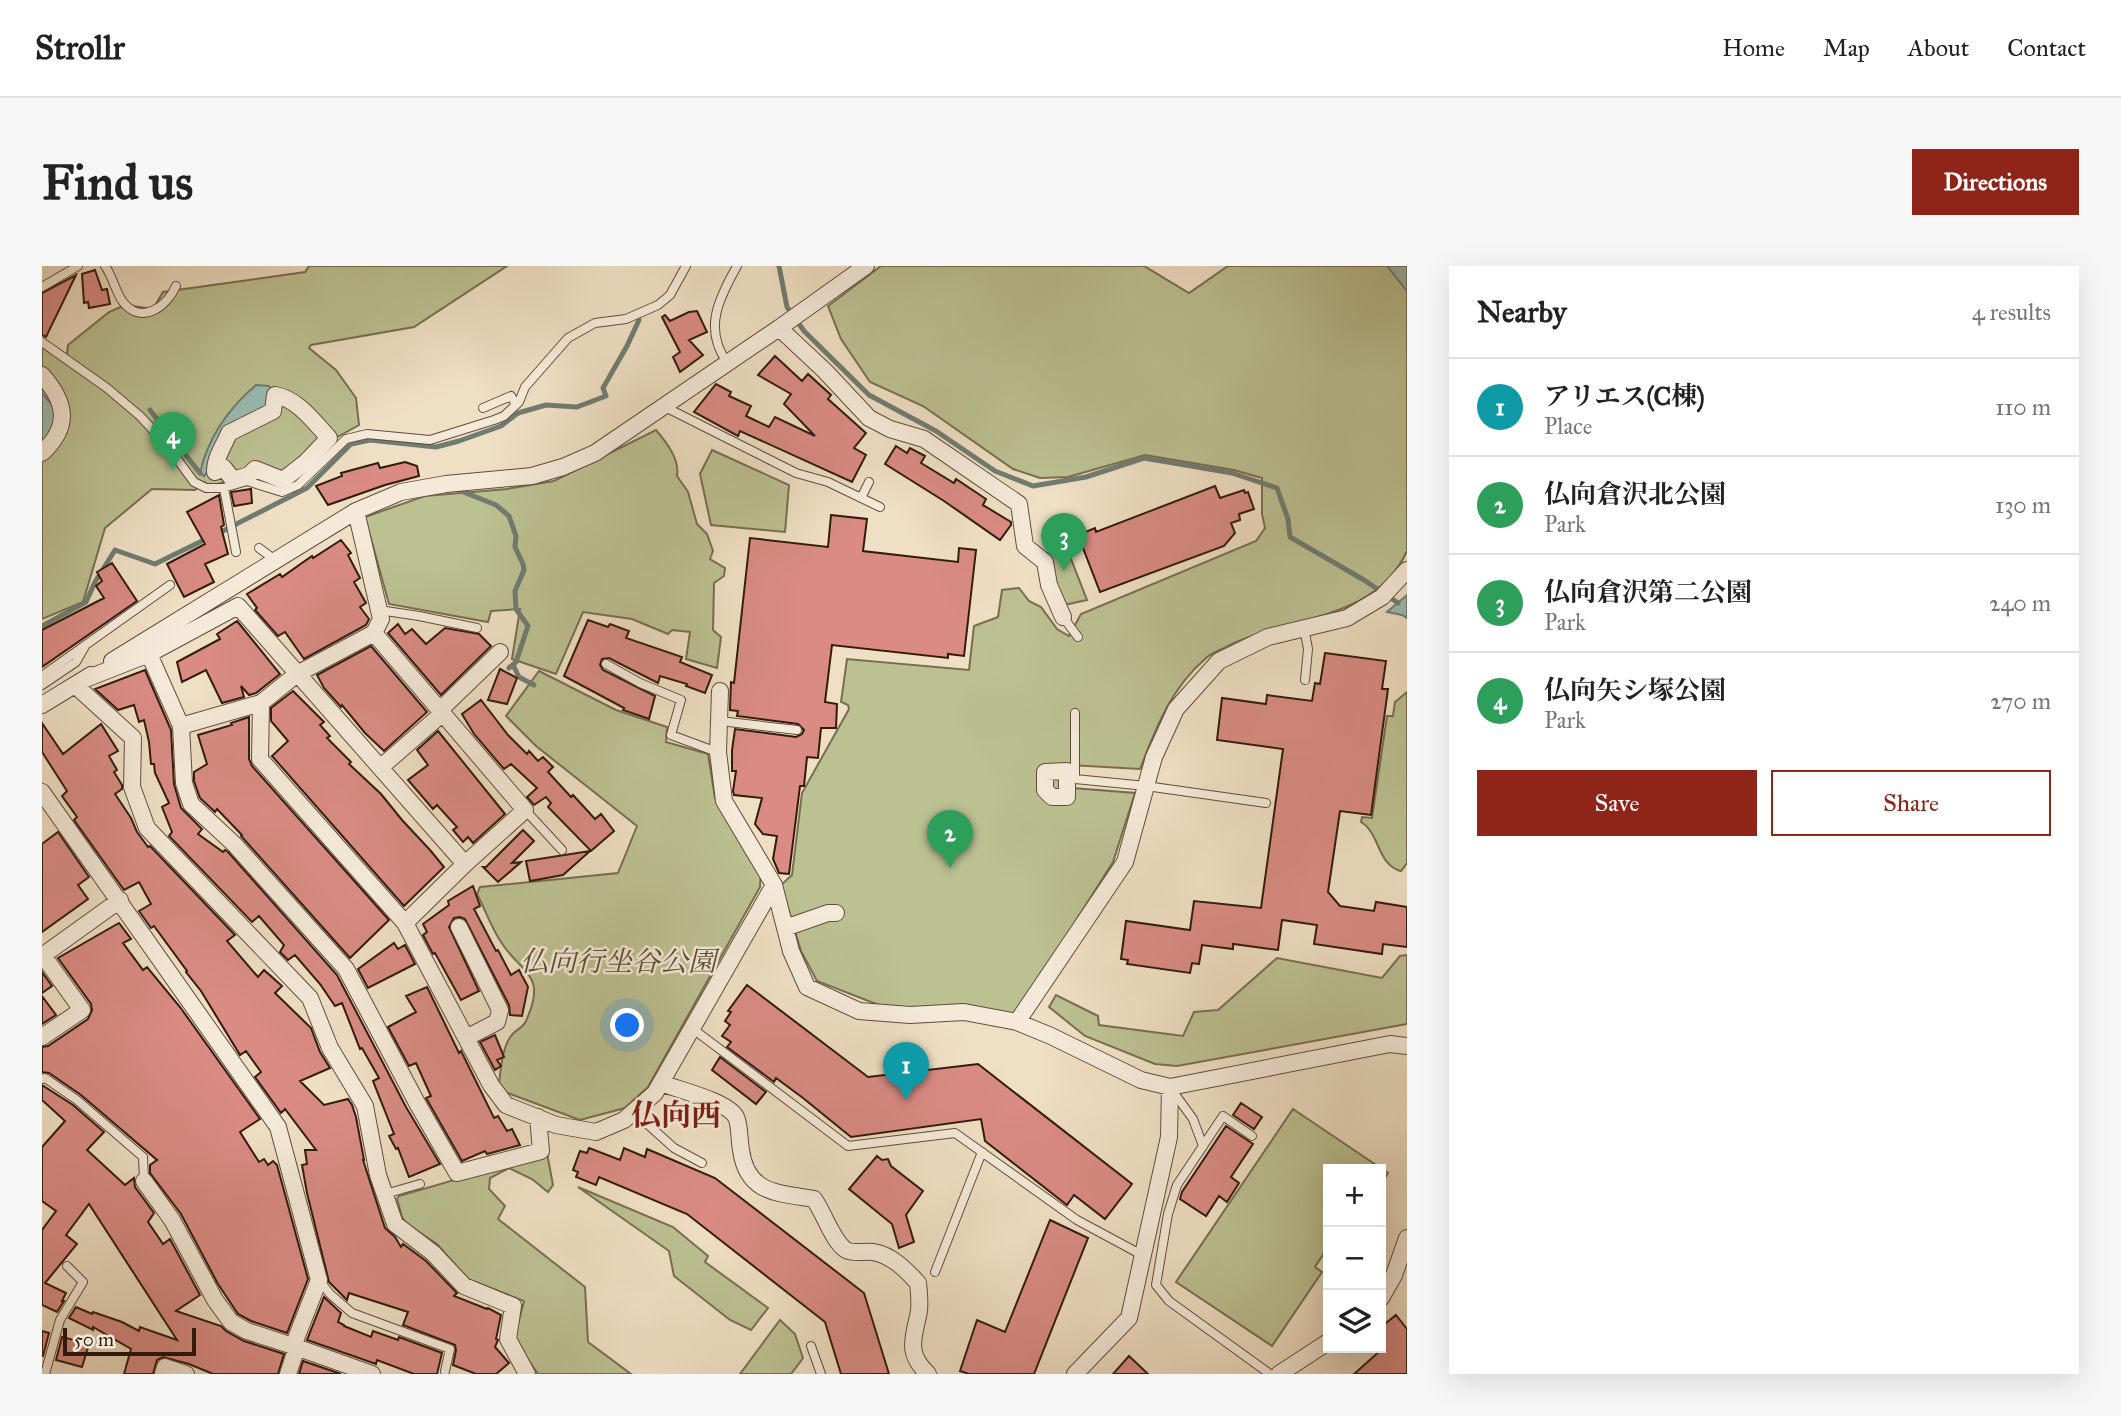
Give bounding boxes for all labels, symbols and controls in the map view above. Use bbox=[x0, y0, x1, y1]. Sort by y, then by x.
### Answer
text: Strollr bbox=[35, 28, 125, 68]
text: Home bbox=[1722, 33, 1785, 63]
text: Map bbox=[1823, 33, 1870, 63]
text: About bbox=[1908, 33, 1969, 63]
text: Contact bbox=[2007, 33, 2086, 63]
button: Directions bbox=[1912, 149, 2079, 215]
text: Find us bbox=[42, 153, 193, 212]
text: Nearby bbox=[1477, 294, 1567, 330]
text: 4 results bbox=[1972, 298, 2051, 326]
text: アリエス(C棟) bbox=[1544, 380, 1705, 412]
text: 1 bbox=[1495, 393, 1505, 421]
text: 110 m bbox=[1995, 393, 2051, 421]
pin: 4 bbox=[150, 412, 196, 470]
text: Place bbox=[1544, 412, 1592, 440]
text: 仏向倉沢北公園 bbox=[1544, 478, 1726, 510]
text: 2 bbox=[1494, 491, 1506, 519]
text: 130 m bbox=[1995, 491, 2051, 519]
text: Park bbox=[1544, 510, 1586, 538]
pin: 3 bbox=[1041, 513, 1087, 571]
text: 仏向倉沢第二公園 bbox=[1544, 576, 1752, 608]
text: 3 bbox=[1495, 589, 1505, 617]
text: 240 m bbox=[1989, 589, 2051, 617]
text: Park bbox=[1544, 608, 1586, 636]
text: 仏向矢シ塚公園 bbox=[1544, 674, 1726, 706]
text: 4 bbox=[1494, 687, 1506, 715]
text: 270 m bbox=[1990, 687, 2051, 715]
text: Park bbox=[1544, 706, 1586, 734]
button: Save bbox=[1477, 770, 1757, 836]
button: Share bbox=[1771, 770, 2051, 836]
pin: 2 bbox=[927, 810, 973, 868]
park label: 仏向行坐谷公園 bbox=[520, 944, 720, 979]
your location bbox=[610, 1008, 644, 1042]
pin: 1 bbox=[883, 1042, 929, 1100]
district label: 仏向西 bbox=[631, 1097, 721, 1133]
map controls bbox=[1323, 1164, 1386, 1353]
button: + bbox=[1323, 1164, 1386, 1227]
button: − bbox=[1323, 1227, 1386, 1290]
button: layers bbox=[1323, 1290, 1386, 1353]
scale bar bbox=[63, 1325, 196, 1357]
text: 50 m bbox=[74, 1328, 114, 1351]

